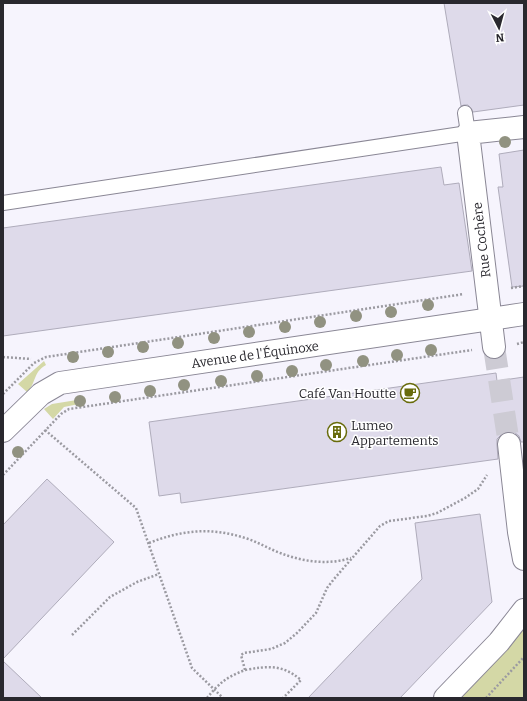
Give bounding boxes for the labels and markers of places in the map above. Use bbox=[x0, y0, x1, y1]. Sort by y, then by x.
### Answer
cafe icon: Café Van Houtte bbox=[399, 382, 421, 404]
place label: Café Van Houtte bbox=[299, 386, 396, 401]
place label: Lumeo Appartements bbox=[351, 418, 439, 448]
building icon: Lumeo Appartements bbox=[326, 421, 348, 443]

